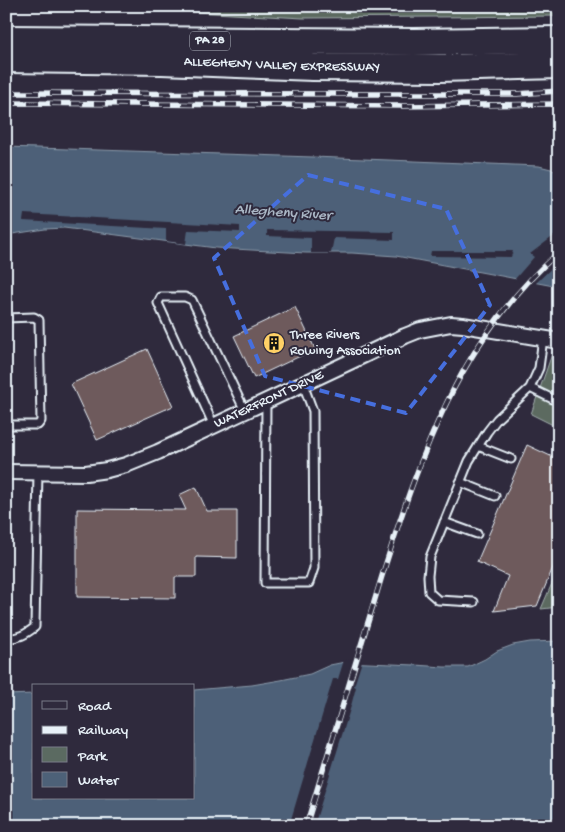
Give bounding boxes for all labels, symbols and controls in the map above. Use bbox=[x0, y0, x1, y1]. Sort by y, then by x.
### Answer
road number: PA 28 bbox=[190, 31, 230, 50]
street label: ALLEGHENY VALLEY EXPRESSWAY bbox=[183, 53, 380, 76]
water label: Allegheny River bbox=[234, 201, 334, 226]
place label: Three Rivers Rowing Association bbox=[289, 327, 401, 360]
building icon: Three Rivers Rowing Association bbox=[262, 331, 286, 355]
street label: WATERFRONT DRIVE bbox=[212, 367, 328, 433]
legend bbox=[32, 684, 195, 800]
text: Road bbox=[78, 698, 112, 716]
text: Railway bbox=[78, 722, 129, 740]
text: Park bbox=[77, 748, 108, 766]
text: Water bbox=[78, 772, 120, 790]

